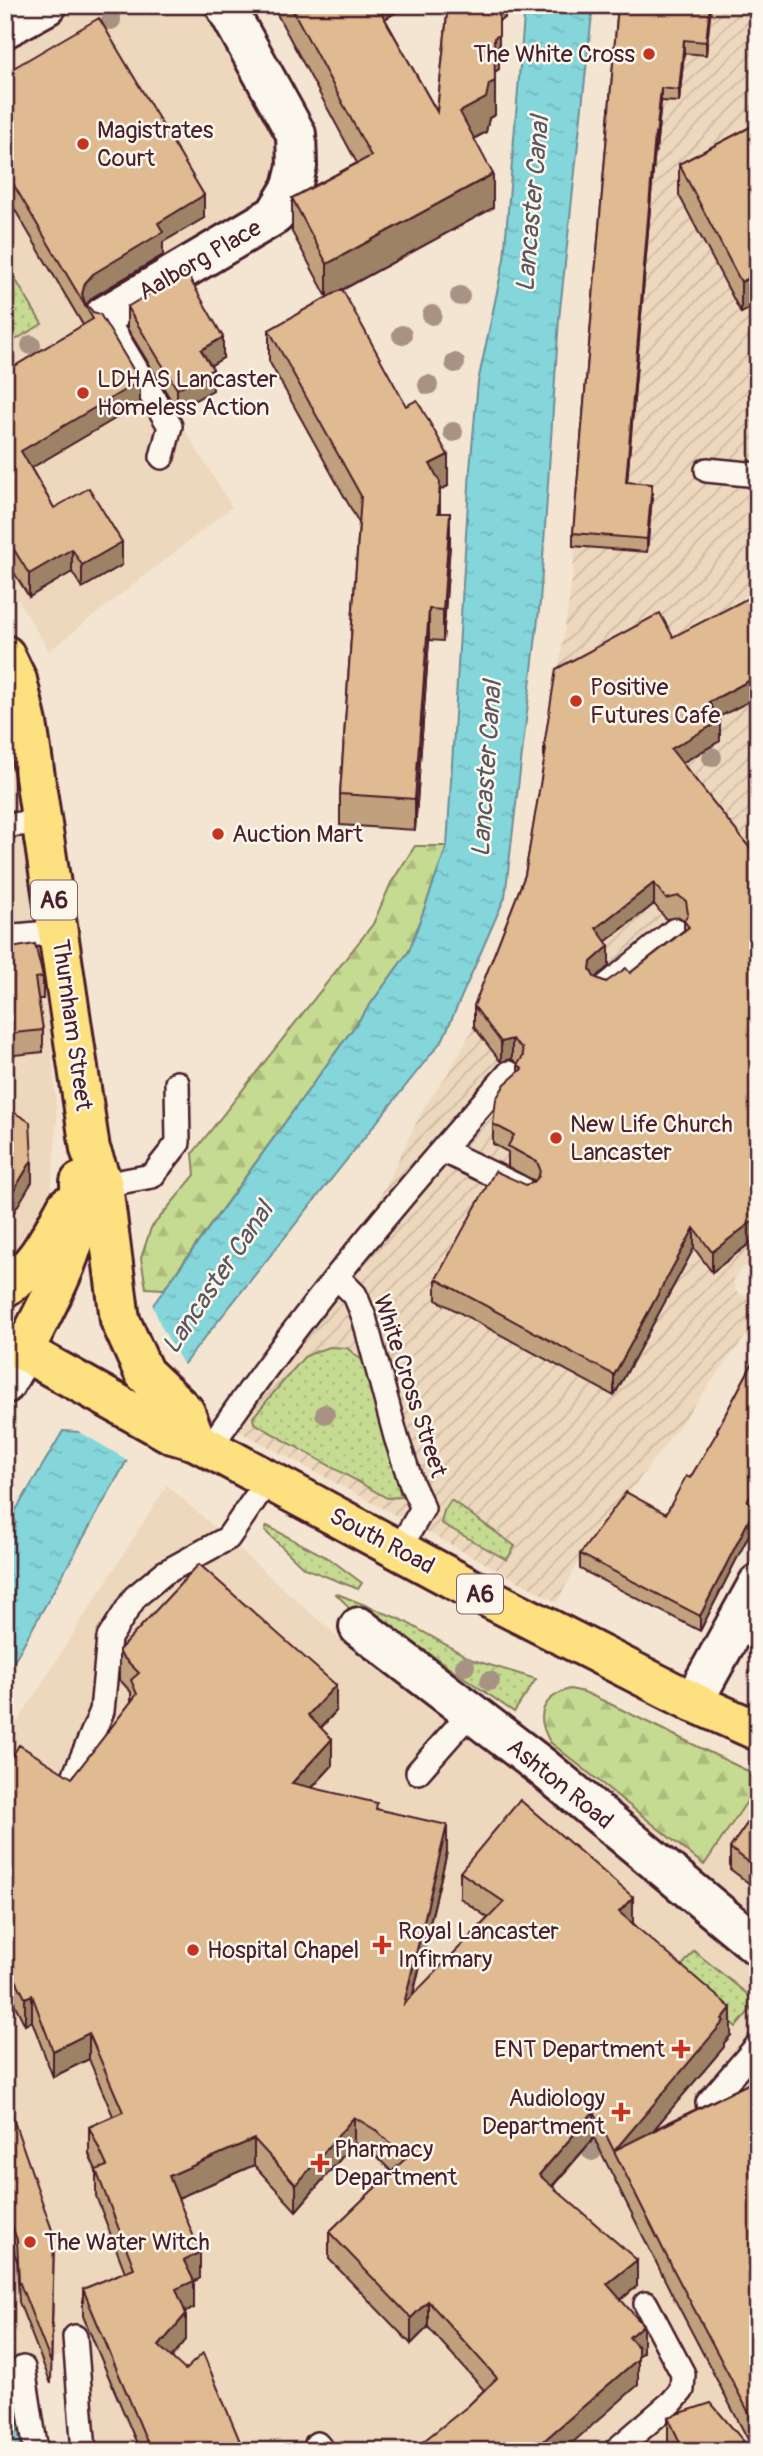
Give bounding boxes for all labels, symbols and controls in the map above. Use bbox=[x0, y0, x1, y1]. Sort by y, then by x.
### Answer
place label: The White Cross bbox=[473, 40, 635, 69]
marker: The White Cross bbox=[641, 46, 657, 62]
water label: Lancaster Canal bbox=[509, 112, 557, 293]
place label: Magistrates Court bbox=[97, 116, 214, 173]
marker: Magistrates Court bbox=[75, 136, 91, 152]
street label: Aalborg Place bbox=[133, 213, 267, 307]
place label: LDHAS Lancaster Homeless Action bbox=[97, 365, 278, 422]
marker: LDHAS Lancaster Homeless Action bbox=[75, 385, 91, 401]
place label: Positive Futures Cafe bbox=[590, 673, 720, 730]
water label: Lancaster Canal bbox=[465, 677, 509, 858]
marker: Positive Futures Cafe bbox=[568, 693, 584, 709]
place label: Auction Mart bbox=[232, 820, 363, 849]
marker: Auction Mart bbox=[210, 826, 226, 842]
road number: A6 bbox=[31, 880, 77, 920]
street label: Thurnham Street bbox=[46, 937, 98, 1113]
place label: New Life Church Lancaster bbox=[570, 1110, 733, 1167]
marker: New Life Church Lancaster bbox=[548, 1130, 564, 1146]
water label: Lancaster Canal bbox=[155, 1194, 282, 1360]
street label: White Cross Street bbox=[367, 1291, 453, 1481]
street label: South Road bbox=[325, 1501, 439, 1581]
road number: A6 bbox=[457, 1574, 503, 1614]
street label: Ashton Road bbox=[501, 1732, 619, 1836]
place label: Royal Lancaster Infirmary bbox=[398, 1917, 559, 1974]
marker: Royal Lancaster Infirmary bbox=[372, 1935, 392, 1955]
place label: Hospital Chapel bbox=[207, 1936, 359, 1965]
marker: Hospital Chapel bbox=[185, 1942, 201, 1958]
place label: ENT Department bbox=[494, 2035, 665, 2064]
marker: ENT Department bbox=[671, 2039, 691, 2059]
place label: Audiology Department bbox=[482, 2084, 605, 2141]
marker: Audiology Department bbox=[611, 2102, 631, 2122]
place label: Pharmacy Department bbox=[334, 2135, 458, 2192]
marker: Pharmacy Department bbox=[312, 2155, 328, 2171]
place label: The Water Witch bbox=[44, 2228, 210, 2257]
marker: The Water Witch bbox=[22, 2234, 38, 2250]

